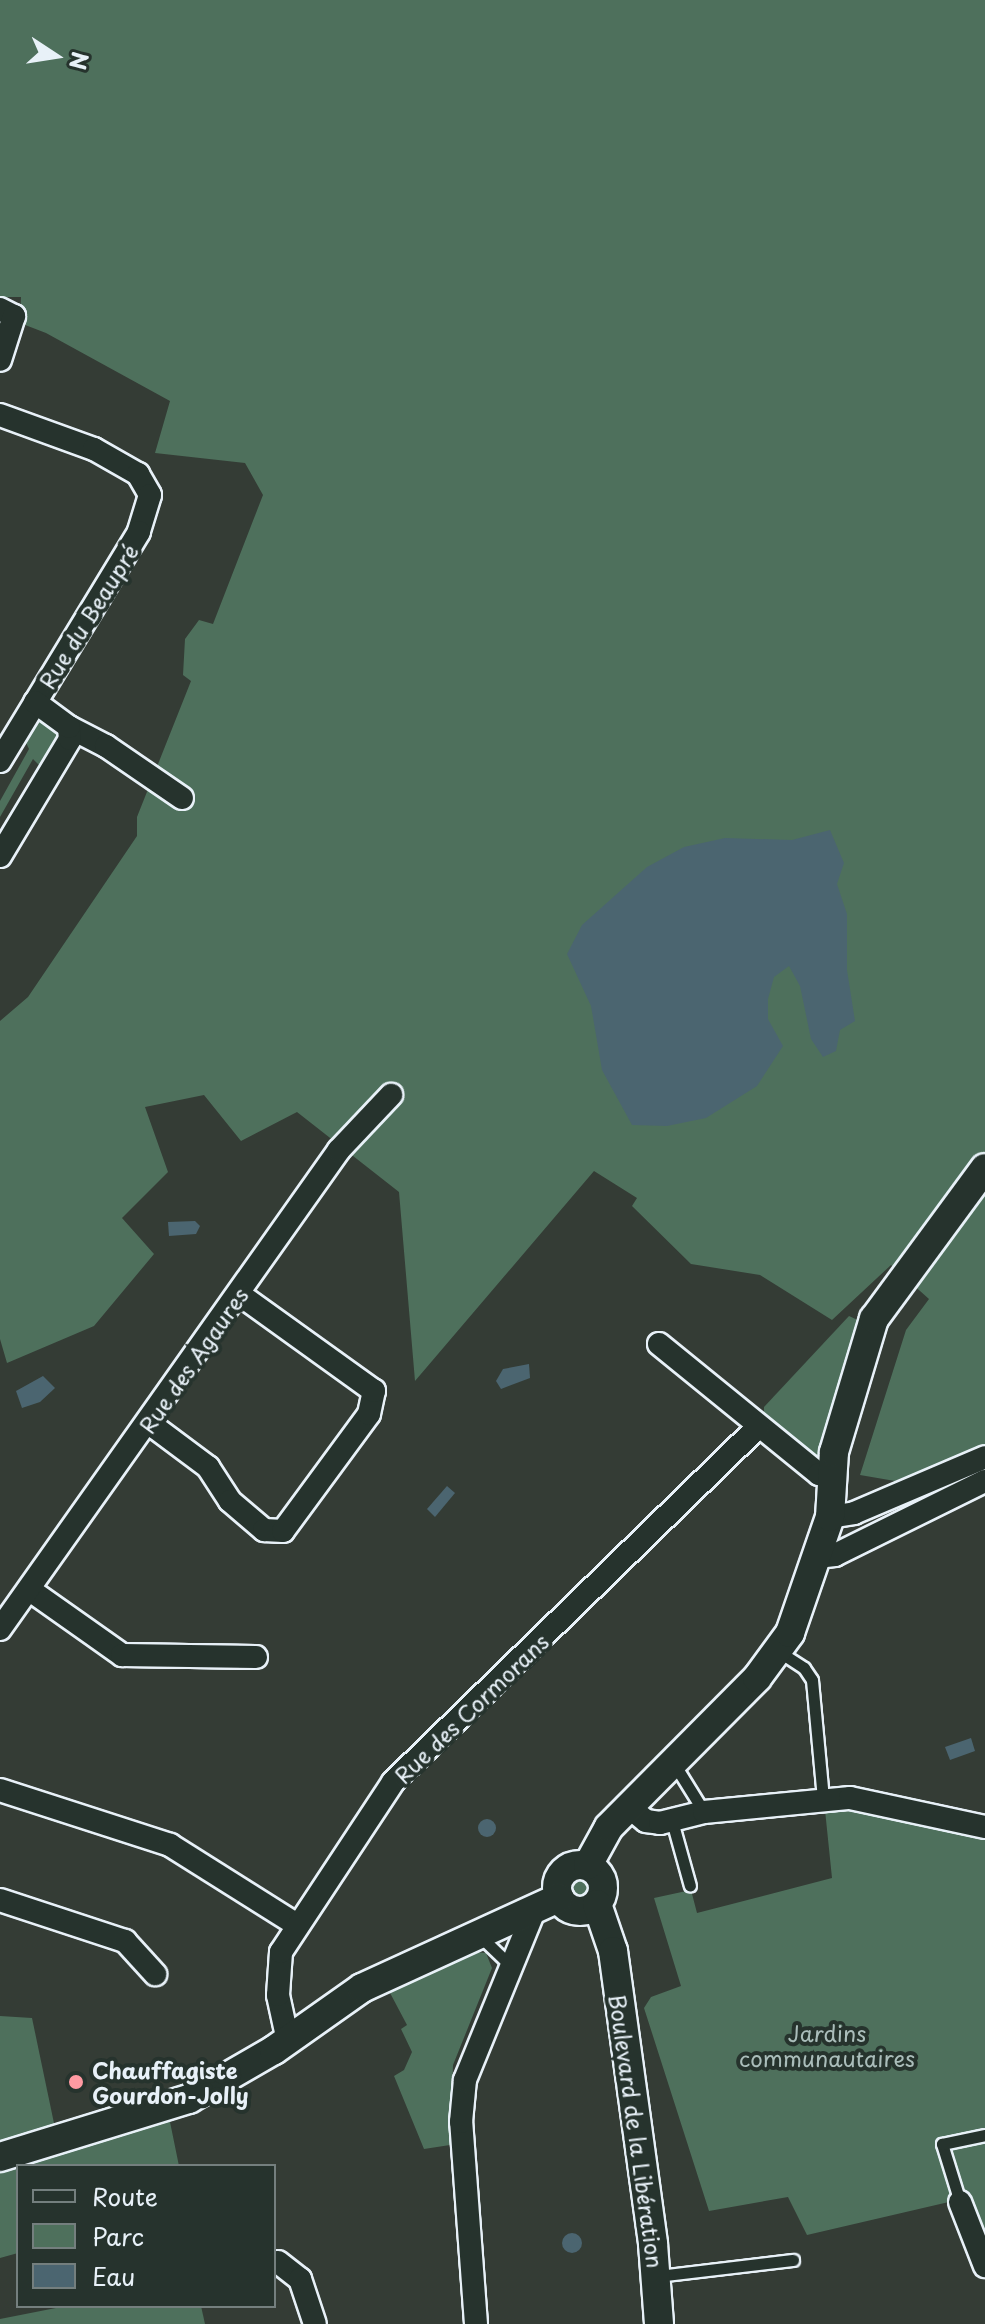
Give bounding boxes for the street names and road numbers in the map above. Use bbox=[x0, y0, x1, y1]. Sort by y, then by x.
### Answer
street label: Rue du Beaupré bbox=[32, 537, 144, 695]
street label: Rue des Agaures bbox=[132, 1281, 254, 1439]
street label: Rue des Cormorans bbox=[387, 1627, 555, 1789]
street label: Boulevard de la Libération bbox=[605, 1993, 669, 2269]

